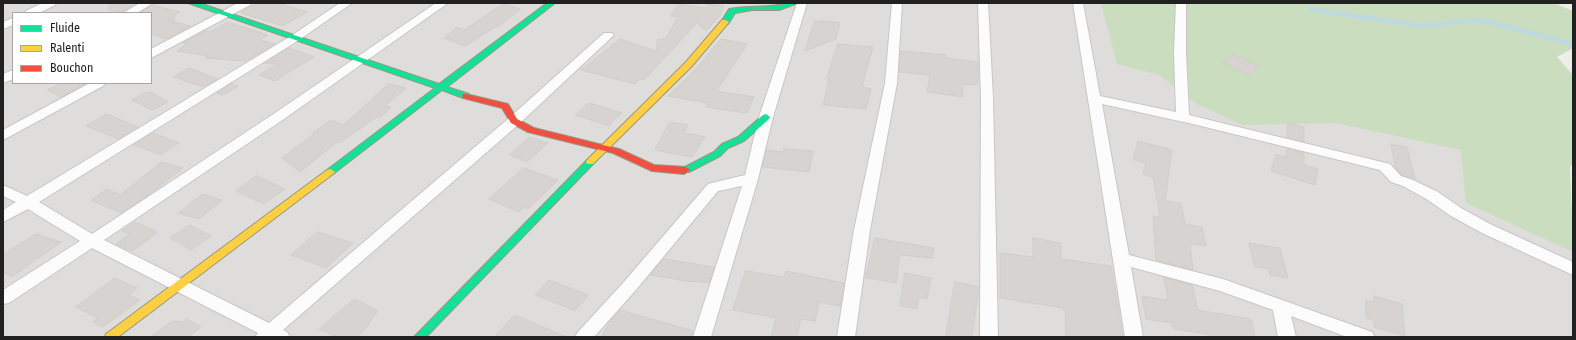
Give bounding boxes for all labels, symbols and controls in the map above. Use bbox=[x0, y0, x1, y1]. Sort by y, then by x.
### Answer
legend bbox=[12, 12, 152, 84]
text: Fluide bbox=[50, 21, 80, 35]
text: Ralenti bbox=[50, 41, 85, 55]
text: Bouchon bbox=[50, 61, 93, 75]

